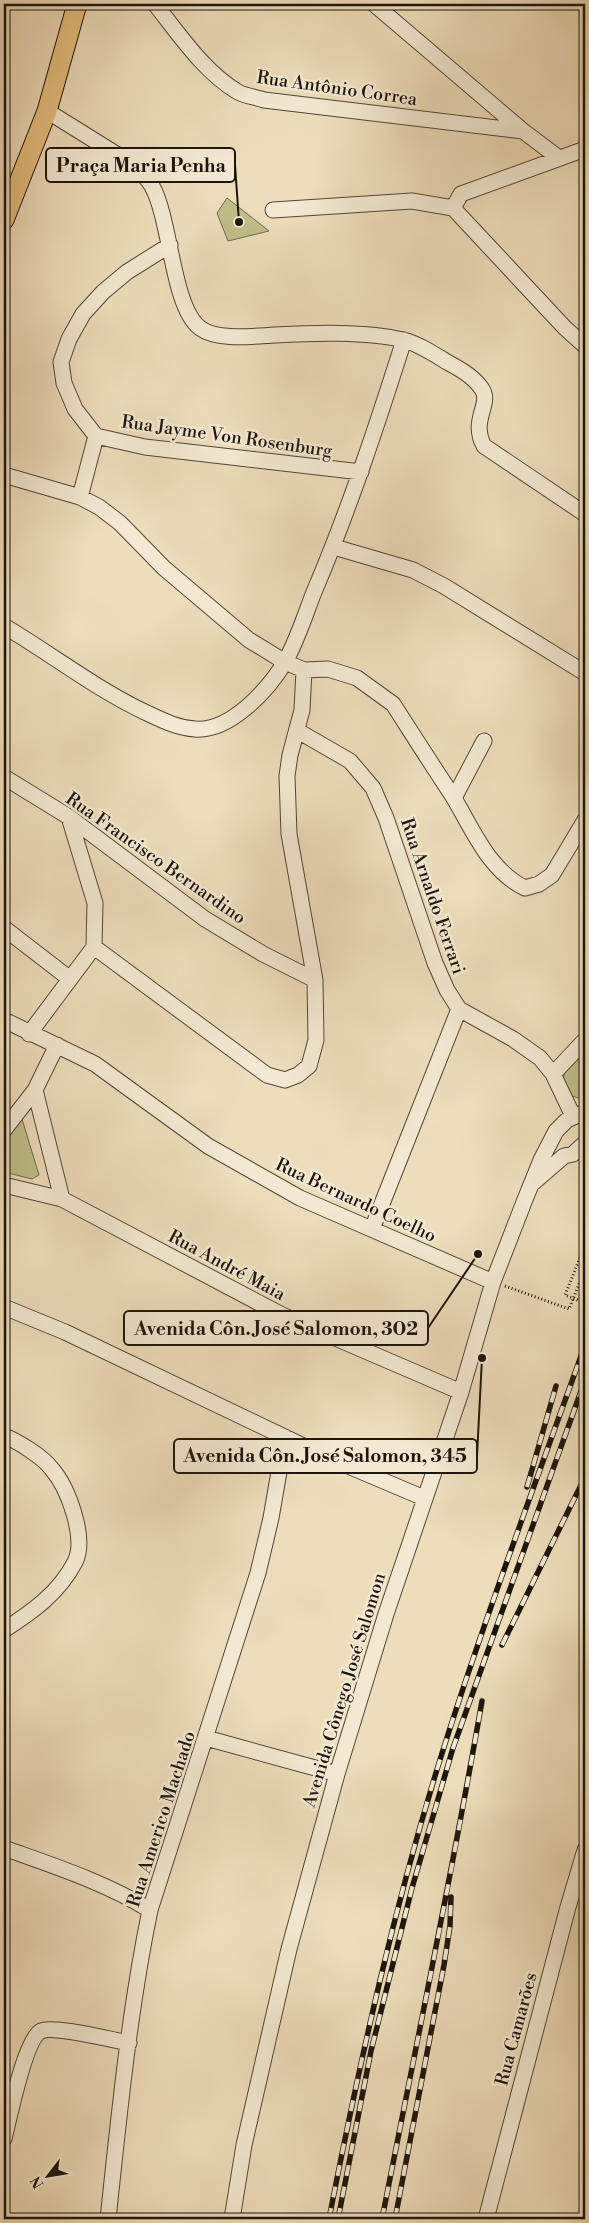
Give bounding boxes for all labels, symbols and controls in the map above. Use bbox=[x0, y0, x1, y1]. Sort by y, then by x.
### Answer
street label: Rua Antônio Correa bbox=[255, 66, 420, 111]
callout: Praça Maria Penha bbox=[46, 148, 235, 182]
text: Praça Maria Penha bbox=[56, 154, 227, 178]
street label: Rua Jayme Von Rosenburg bbox=[120, 410, 335, 463]
street label: Rua Francisco Bernardino bbox=[61, 787, 250, 929]
street label: Rua Arnaldo Ferrari bbox=[395, 815, 470, 977]
street label: Rua Bernardo Coelho bbox=[272, 1153, 440, 1248]
street label: Rua André Maia bbox=[164, 1225, 290, 1306]
callout: Avenida Côn. José Salomon, 302 bbox=[124, 1311, 428, 1345]
text: Avenida Côn. José Salomon, 302 bbox=[133, 1317, 418, 1341]
callout: Avenida Côn. José Salomon, 345 bbox=[174, 1439, 477, 1473]
text: Avenida Côn. José Salomon, 345 bbox=[182, 1444, 467, 1468]
street label: Avenida Cônego José Salomon bbox=[297, 1570, 391, 1811]
street label: Rua Americo Machado bbox=[122, 1728, 201, 1910]
street label: Rua Camarões bbox=[490, 1970, 543, 2088]
north arrow bbox=[22, 2150, 72, 2200]
text: N bbox=[27, 2173, 48, 2192]

